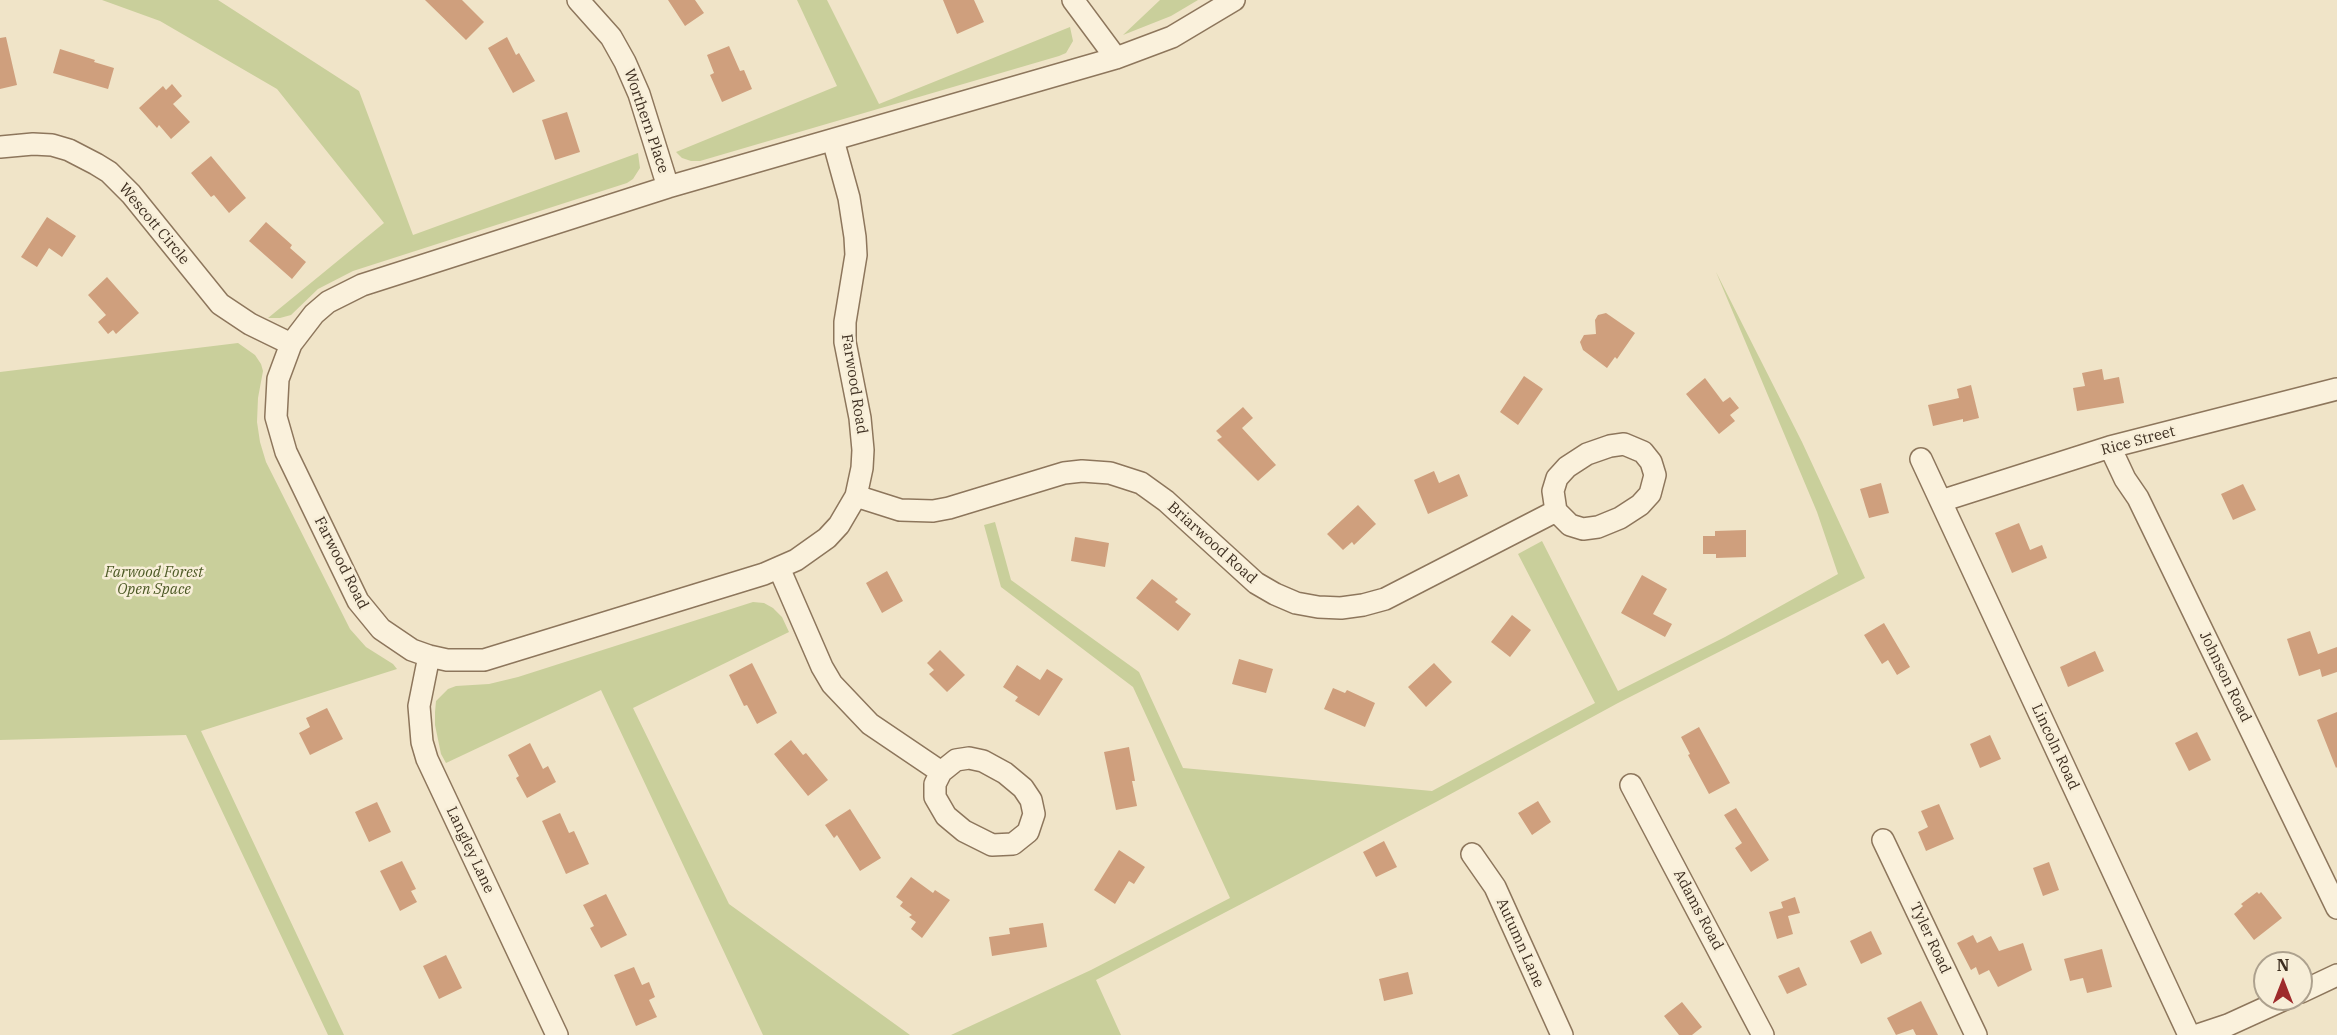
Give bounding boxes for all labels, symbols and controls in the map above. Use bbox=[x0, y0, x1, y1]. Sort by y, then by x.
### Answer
street label: Worthern Place bbox=[620, 66, 672, 176]
street label: Wescott Circle bbox=[115, 180, 193, 268]
street label: Farwood Road bbox=[837, 333, 871, 435]
street label: Rice Street bbox=[2099, 422, 2177, 460]
street label: Briarwood Road bbox=[1164, 498, 1260, 588]
street label: Farwood Road bbox=[310, 514, 372, 612]
park label: Farwood Forest Open Space bbox=[105, 564, 203, 599]
street label: Johnson Road bbox=[2195, 629, 2255, 725]
street label: Lincoln Road bbox=[2027, 701, 2083, 793]
street label: Langley Lane bbox=[442, 804, 498, 896]
street label: Adams Road bbox=[1669, 867, 1727, 953]
street label: Autumn Lane bbox=[1492, 896, 1548, 990]
street label: Tyler Road bbox=[1906, 900, 1954, 976]
north arrow bbox=[2253, 951, 2313, 1011]
text: N bbox=[2277, 955, 2289, 975]

